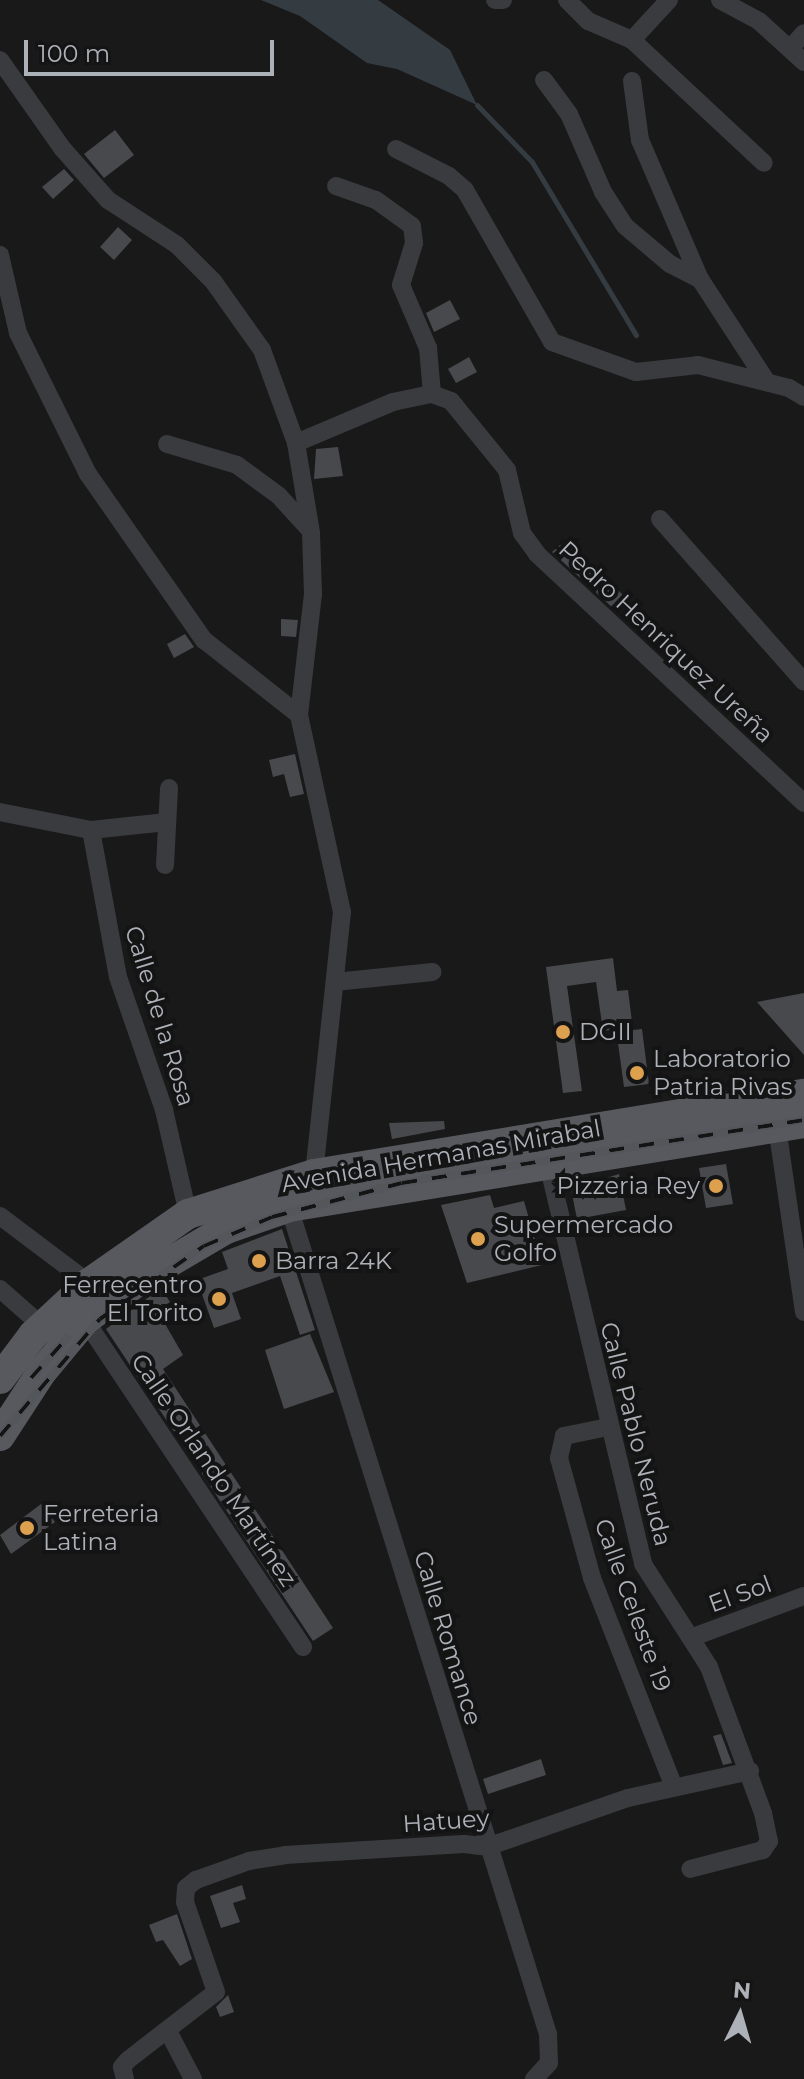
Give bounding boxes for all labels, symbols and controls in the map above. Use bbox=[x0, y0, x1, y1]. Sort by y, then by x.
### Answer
scale bar bbox=[28, 24, 278, 74]
text: 100 m bbox=[38, 39, 110, 68]
street label: Pedro Henriquez Ureña bbox=[553, 535, 779, 749]
street label: Calle de la Rosa bbox=[119, 922, 201, 1110]
place label: DGII bbox=[579, 1018, 632, 1046]
marker: DGII bbox=[554, 1023, 572, 1041]
place label: Laboratorio Patria Rivas bbox=[653, 1045, 792, 1101]
marker: Laboratorio Patria Rivas bbox=[628, 1064, 646, 1082]
street label: Avenida Hermanas Mirabal bbox=[279, 1114, 603, 1198]
place label: Pizzeria Rey bbox=[556, 1172, 700, 1200]
marker: Pizzeria Rey bbox=[707, 1177, 725, 1195]
place label: Supermercado Golfo bbox=[494, 1211, 673, 1267]
marker: Supermercado Golfo bbox=[469, 1230, 487, 1248]
place label: Barra 24K bbox=[275, 1247, 392, 1275]
marker: Barra 24K bbox=[250, 1252, 268, 1270]
place label: Ferrecentro El Torito bbox=[62, 1271, 203, 1327]
marker: Ferrecentro El Torito bbox=[210, 1290, 228, 1308]
street label: Calle Pablo Neruda bbox=[594, 1319, 678, 1549]
street label: Calle Orlando Martínez bbox=[125, 1348, 303, 1592]
place label: Ferreteria Latina bbox=[43, 1500, 159, 1556]
street label: Calle Celeste 19 bbox=[588, 1515, 678, 1695]
marker: Ferreteria Latina bbox=[18, 1519, 36, 1537]
street label: Calle Romance bbox=[408, 1547, 488, 1729]
street label: El Sol bbox=[705, 1569, 775, 1619]
street label: Hatuey bbox=[402, 1804, 490, 1838]
north arrow bbox=[700, 1975, 780, 2055]
text: N bbox=[732, 1976, 752, 2005]

